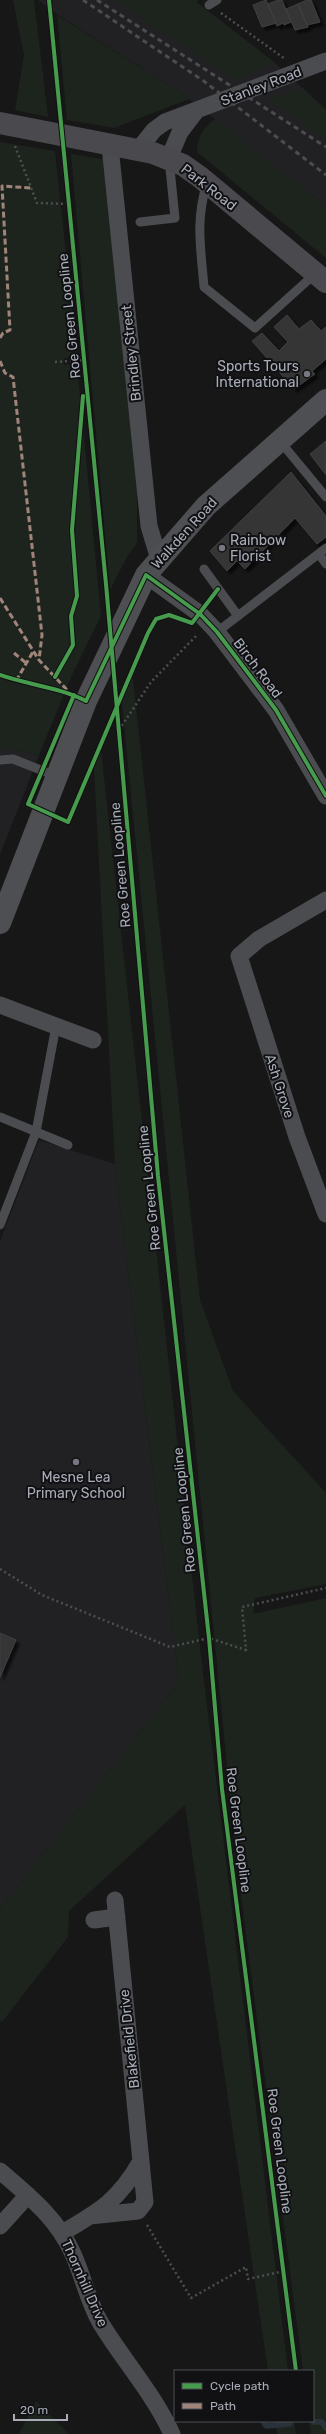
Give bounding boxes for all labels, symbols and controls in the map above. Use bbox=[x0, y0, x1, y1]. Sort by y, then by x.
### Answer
street label: Stanley Road bbox=[218, 63, 304, 110]
street label: Park Road bbox=[178, 160, 240, 214]
street label: Roe Green Loopline bbox=[54, 252, 85, 379]
street label: Brindley Street bbox=[118, 303, 145, 402]
place label: Sports Tours International bbox=[216, 358, 299, 391]
marker: Sports Tours International bbox=[302, 369, 312, 379]
street label: Walkden Road bbox=[148, 494, 221, 573]
place label: Rainbow Florist bbox=[230, 532, 286, 565]
marker: Rainbow Florist bbox=[217, 543, 227, 553]
street label: Birch Road bbox=[230, 635, 286, 702]
street label: Roe Green Loopline bbox=[107, 801, 134, 928]
street label: Ash Grove bbox=[261, 1052, 298, 1120]
street label: Roe Green Loopline bbox=[134, 1124, 165, 1251]
street label: Roe Green Loopline bbox=[169, 1446, 200, 1573]
marker: Mesne Lea Primary School bbox=[71, 1457, 81, 1467]
place label: Mesne Lea Primary School bbox=[27, 1469, 125, 1502]
street label: Roe Green Loopline bbox=[222, 1767, 255, 1894]
street label: Blakefield Drive bbox=[116, 1988, 143, 2089]
street label: Roe Green Loopline bbox=[263, 2088, 296, 2215]
street label: Thornhill Drive bbox=[58, 2237, 111, 2330]
legend bbox=[174, 2370, 314, 2422]
text: Cycle path bbox=[210, 2379, 269, 2393]
scale bar bbox=[14, 2396, 67, 2422]
text: Path bbox=[210, 2399, 236, 2413]
text: 20 m bbox=[20, 2403, 48, 2417]

